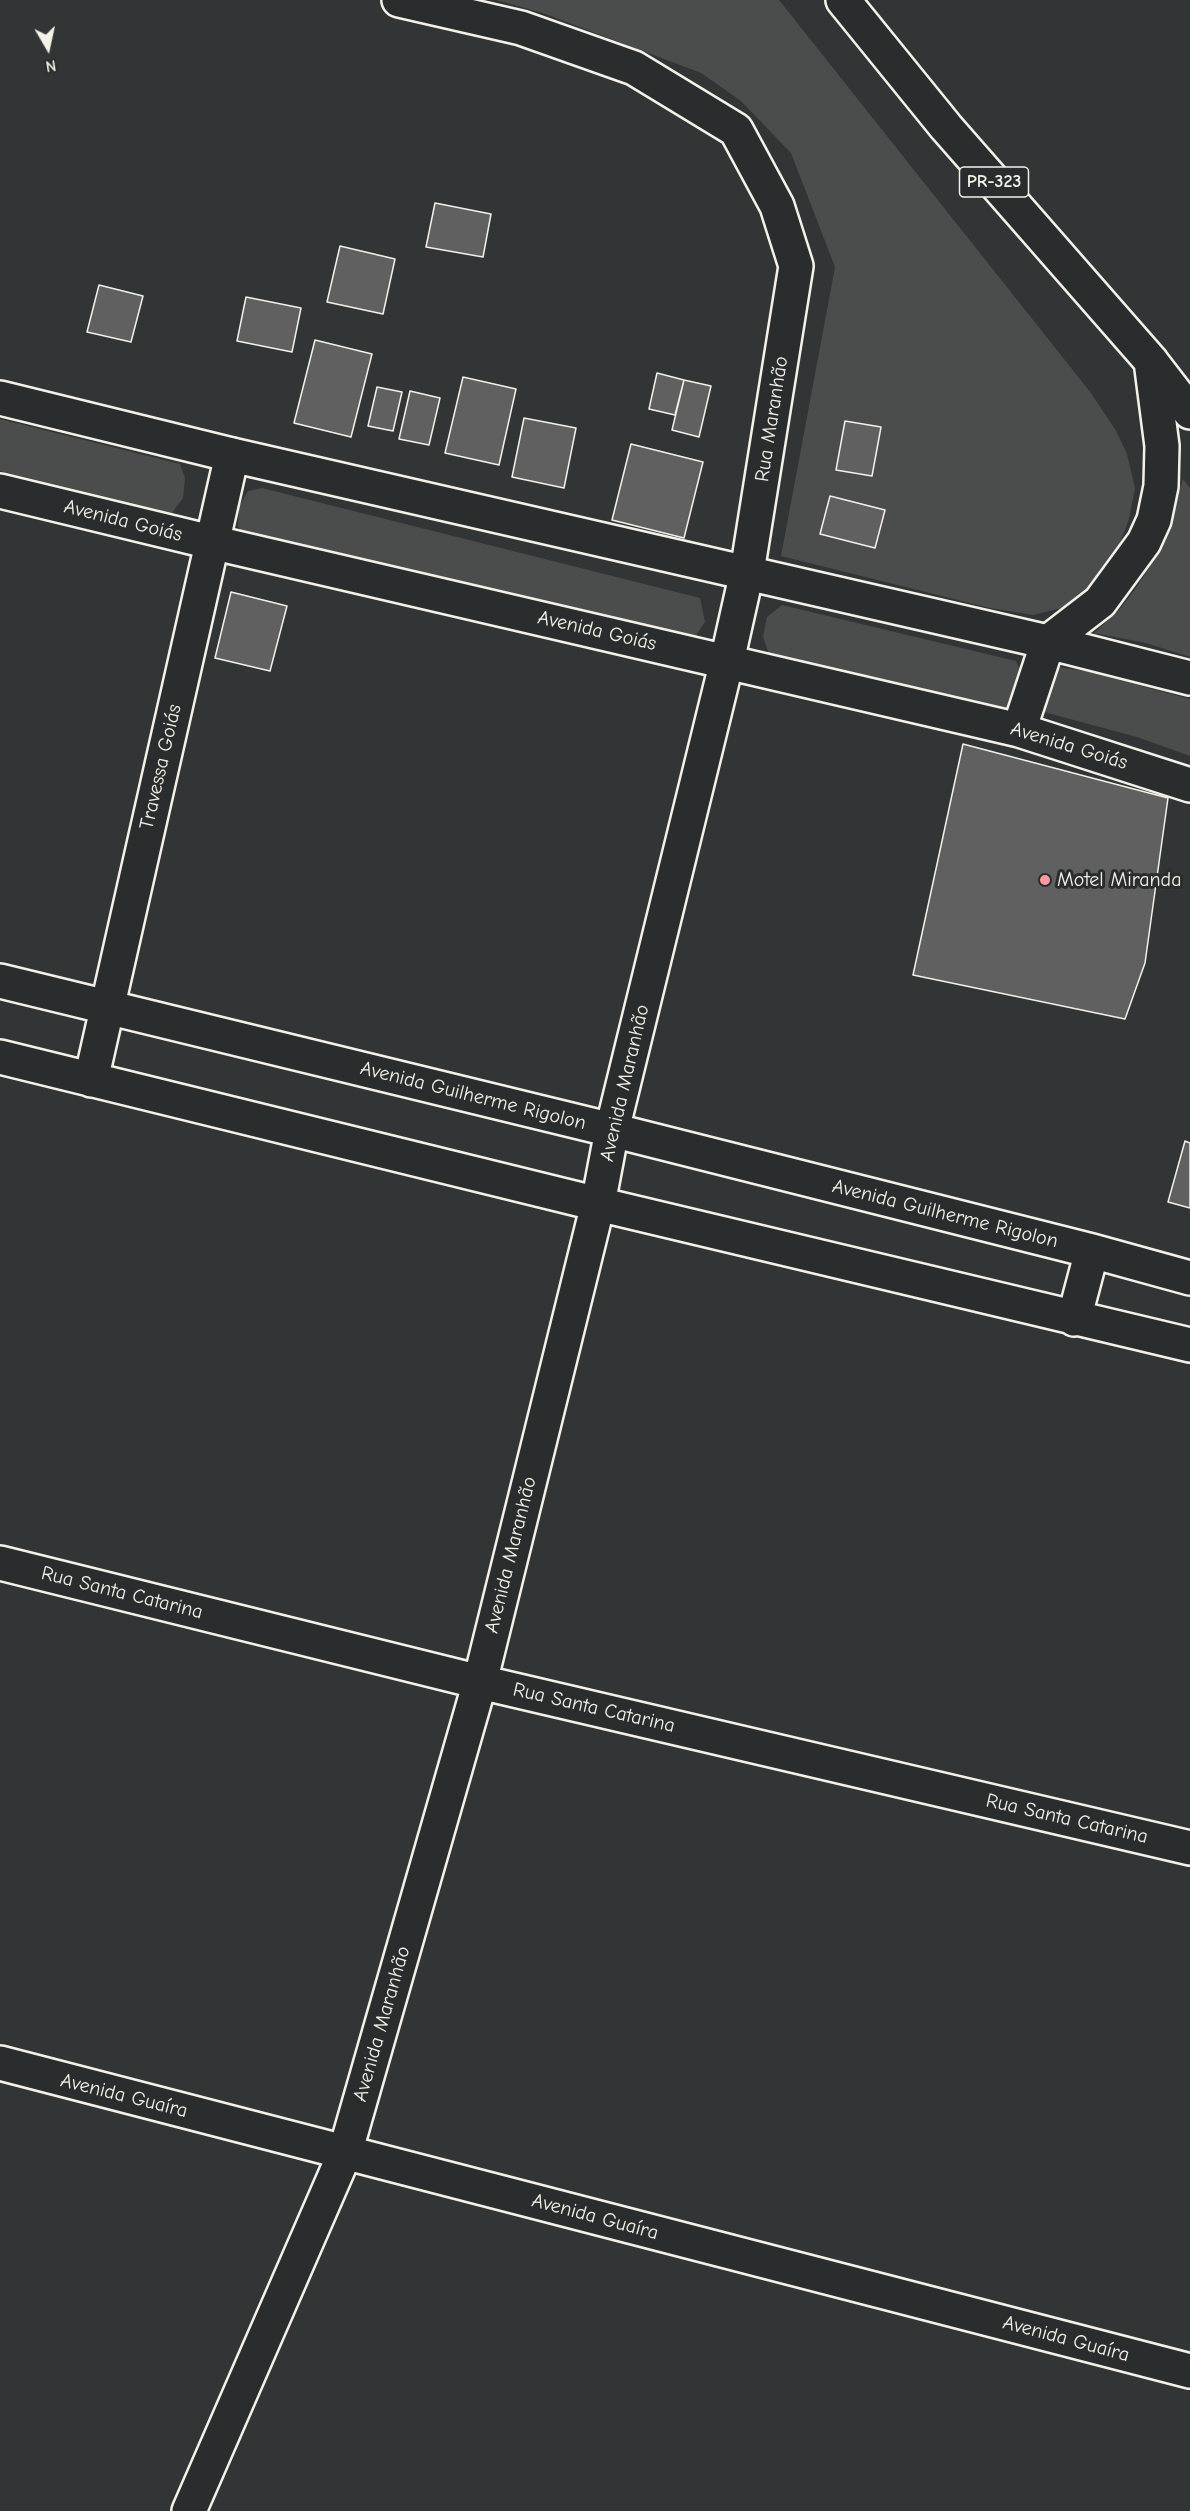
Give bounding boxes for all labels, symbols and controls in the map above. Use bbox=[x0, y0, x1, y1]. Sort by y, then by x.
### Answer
north arrow bbox=[18, 18, 78, 78]
text: N bbox=[44, 56, 57, 75]
road number: PR-323 bbox=[960, 167, 1028, 197]
street label: Rua Maranhão bbox=[750, 355, 794, 483]
street label: Avenida Goiás bbox=[61, 495, 185, 547]
street label: Avenida Goiás bbox=[535, 606, 659, 656]
street label: Travessa Goiás bbox=[135, 702, 187, 832]
street label: Avenida Goiás bbox=[1008, 717, 1130, 775]
place label: Motel Miranda bbox=[1057, 868, 1182, 892]
marker: Motel Miranda bbox=[1038, 873, 1052, 887]
street label: Avenida Maranhão bbox=[595, 1002, 655, 1164]
street label: Avenida Guilherme Rigolon bbox=[358, 1056, 588, 1136]
street label: Avenida Guilherme Rigolon bbox=[830, 1174, 1060, 1254]
street label: Avenida Maranhão bbox=[480, 1474, 542, 1636]
street label: Rua Santa Catarina bbox=[39, 1561, 205, 1625]
street label: Rua Santa Catarina bbox=[511, 1678, 677, 1738]
street label: Rua Santa Catarina bbox=[984, 1789, 1150, 1849]
street label: Avenida Maranhão bbox=[348, 1944, 416, 2104]
street label: Avenida Guaíra bbox=[58, 2069, 190, 2123]
street label: Avenida Guaíra bbox=[529, 2189, 661, 2245]
street label: Avenida Guaíra bbox=[1000, 2311, 1132, 2367]

